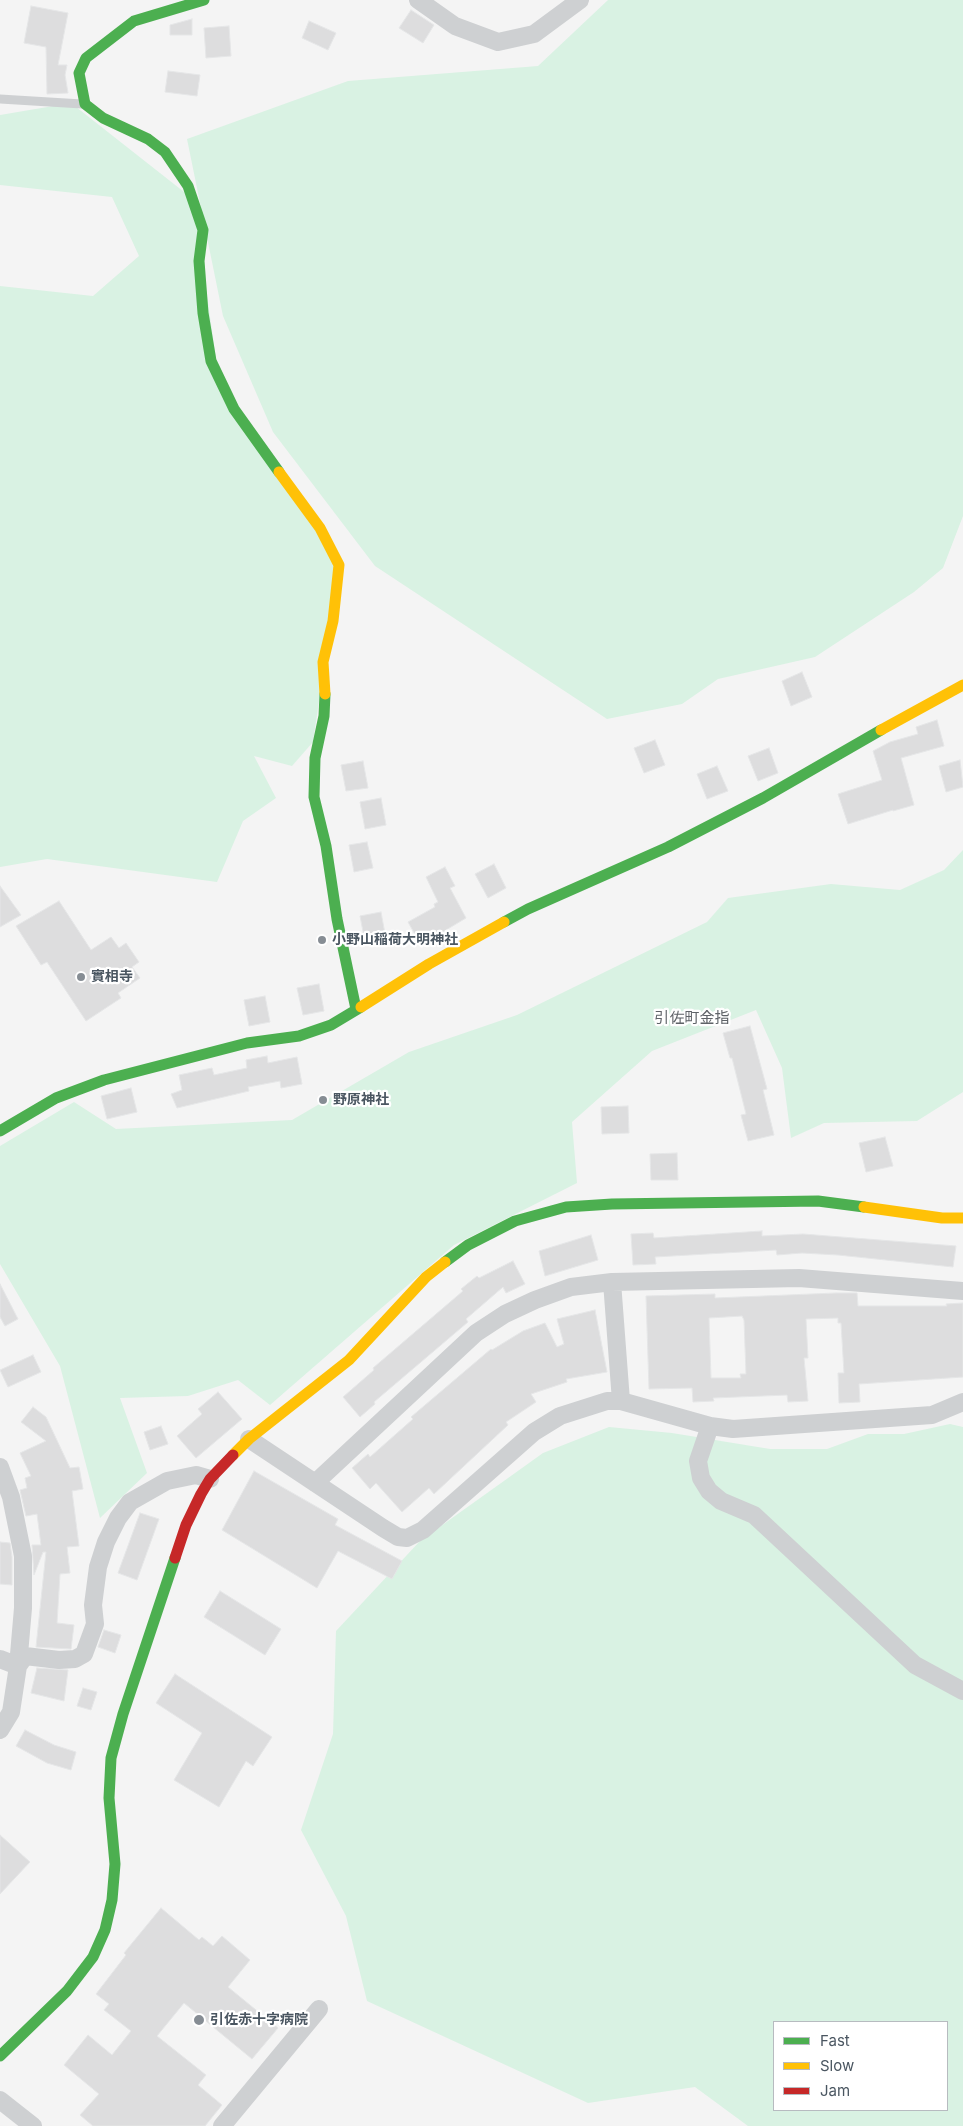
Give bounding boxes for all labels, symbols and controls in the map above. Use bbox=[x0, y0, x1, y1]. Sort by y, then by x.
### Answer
place label: 小野山稲荷大明神社 bbox=[332, 932, 458, 948]
marker: 小野山稲荷大明神社 bbox=[316, 934, 328, 946]
place label: 實相寺 bbox=[91, 969, 133, 985]
marker: 實相寺 bbox=[75, 971, 87, 983]
district label: 引佐町金指 bbox=[655, 1009, 729, 1027]
place label: 野原神社 bbox=[333, 1092, 389, 1108]
marker: 野原神社 bbox=[317, 1094, 329, 1106]
place label: 引佐赤十字病院 bbox=[210, 2012, 308, 2028]
marker: 引佐赤十字病院 bbox=[192, 2013, 206, 2027]
legend bbox=[773, 2021, 948, 2111]
text: Fast bbox=[820, 2031, 850, 2050]
text: Slow bbox=[820, 2056, 854, 2075]
text: Jam bbox=[820, 2081, 850, 2100]

